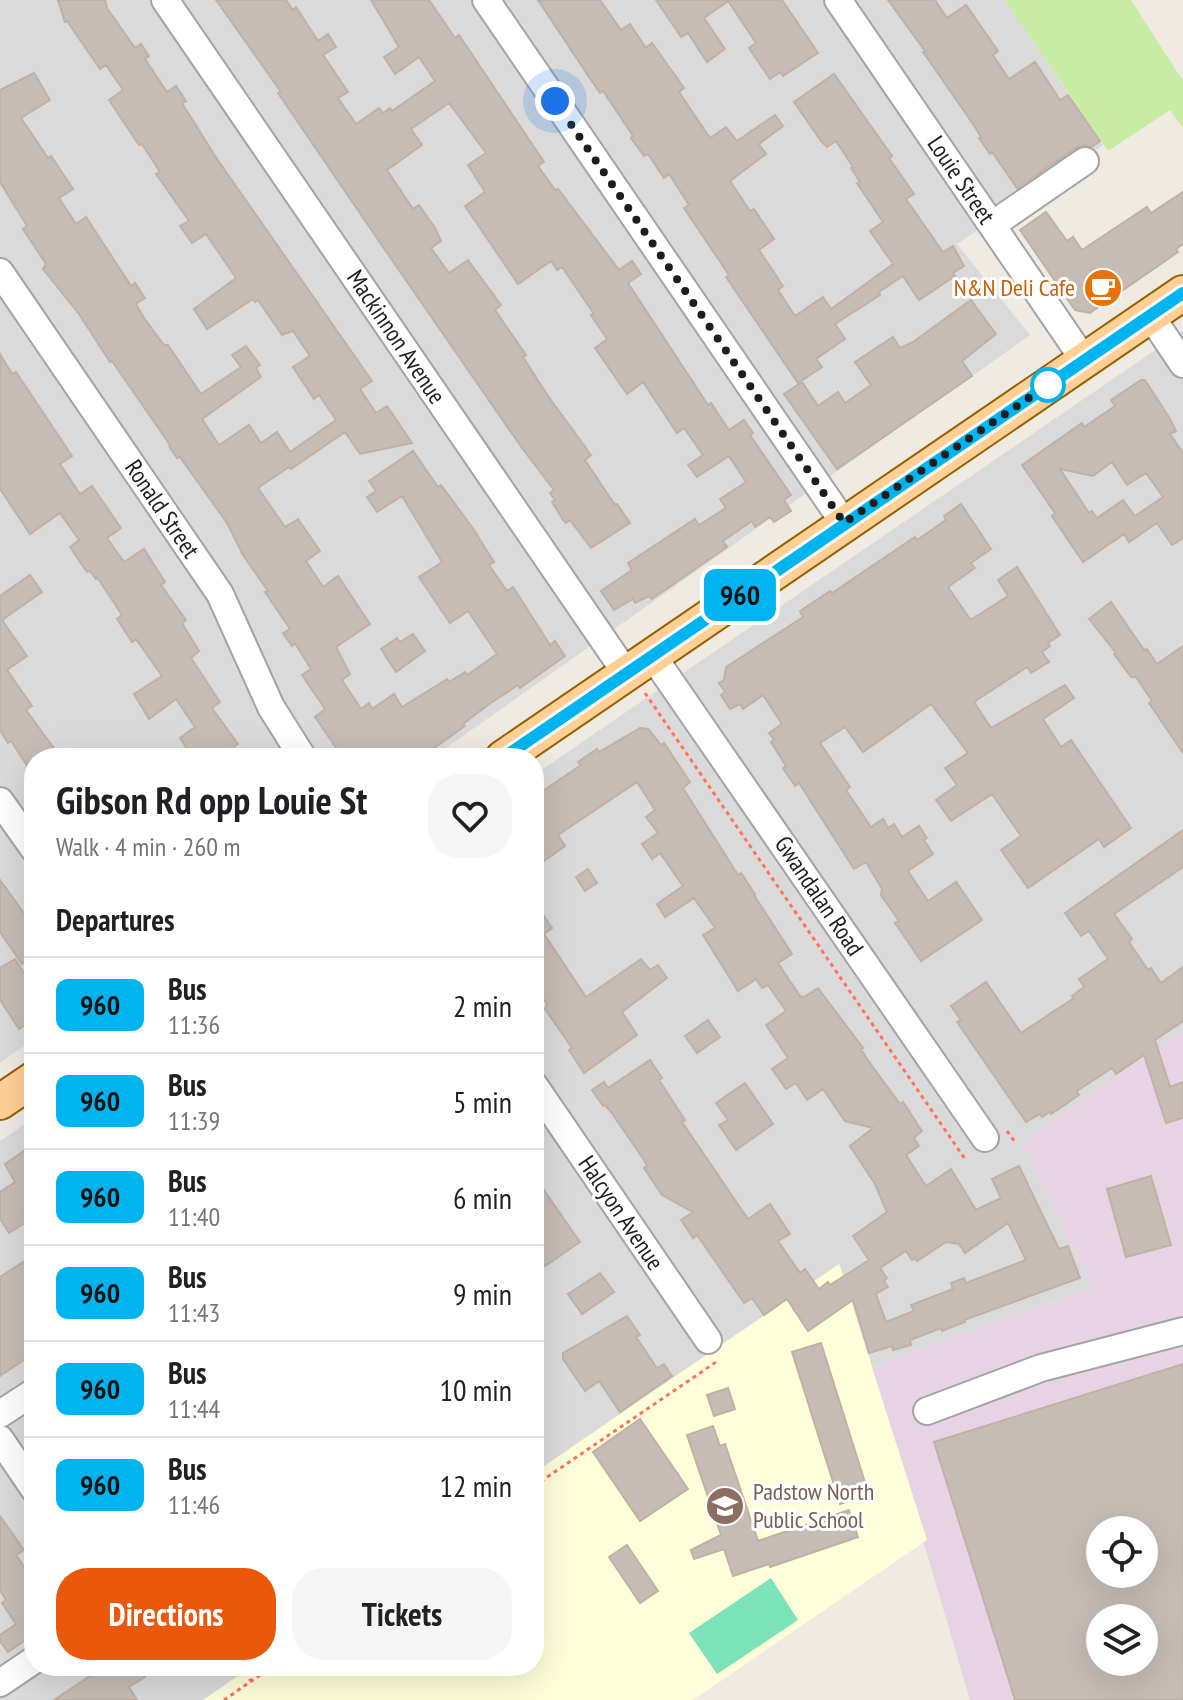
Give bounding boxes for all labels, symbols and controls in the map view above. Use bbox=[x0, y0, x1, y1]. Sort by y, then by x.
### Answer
your location bbox=[535, 81, 575, 121]
street label: Louie Street bbox=[921, 130, 1002, 230]
street label: Mackinnon Avenue bbox=[340, 264, 453, 410]
cafe icon: N&N Deli Cafe bbox=[1082, 267, 1124, 309]
place label: N&N Deli Cafe bbox=[954, 272, 1075, 303]
unlabelled marker bbox=[1031, 368, 1065, 402]
street label: Ronald Street bbox=[118, 454, 207, 564]
line badge: 960 bbox=[694, 569, 786, 621]
text: 960 bbox=[720, 576, 760, 613]
button: heart bbox=[428, 774, 512, 858]
text: Gibson Rd opp Louie St bbox=[56, 775, 367, 824]
text: Walk · 4 min · 260 m bbox=[56, 830, 240, 863]
street label: Gwandalan Road bbox=[768, 830, 871, 962]
text: Departures bbox=[56, 900, 174, 939]
text: Bus bbox=[168, 969, 207, 1008]
text: 960 bbox=[80, 986, 120, 1023]
text: 2 min bbox=[453, 986, 512, 1025]
text: 11:36 bbox=[168, 1008, 220, 1041]
text: Bus bbox=[168, 1065, 207, 1104]
text: 960 bbox=[80, 1082, 120, 1119]
text: 5 min bbox=[453, 1082, 512, 1121]
text: 11:39 bbox=[168, 1104, 220, 1137]
street label: Halcyon Avenue bbox=[572, 1150, 671, 1276]
text: Bus bbox=[168, 1161, 207, 1200]
text: 960 bbox=[80, 1178, 120, 1215]
text: 6 min bbox=[453, 1178, 512, 1217]
text: 11:40 bbox=[168, 1200, 220, 1233]
text: Bus bbox=[168, 1257, 207, 1296]
text: 960 bbox=[80, 1274, 120, 1311]
text: 9 min bbox=[453, 1274, 512, 1313]
text: 11:43 bbox=[168, 1296, 220, 1329]
text: Bus bbox=[168, 1353, 207, 1392]
text: 960 bbox=[80, 1370, 120, 1407]
text: 10 min bbox=[439, 1370, 512, 1409]
text: 11:44 bbox=[168, 1392, 220, 1425]
text: Bus bbox=[168, 1449, 207, 1488]
text: 960 bbox=[80, 1466, 120, 1503]
text: 12 min bbox=[439, 1466, 512, 1505]
place label: Padstow North Public School bbox=[753, 1476, 874, 1535]
school or university icon: Padstow North Public School bbox=[704, 1485, 746, 1527]
text: 11:46 bbox=[168, 1488, 220, 1521]
map controls bbox=[1086, 1516, 1158, 1676]
button: locate bbox=[1086, 1516, 1158, 1588]
button: Directions bbox=[56, 1568, 276, 1660]
button: Tickets bbox=[292, 1568, 512, 1660]
button: layers bbox=[1086, 1604, 1158, 1676]

